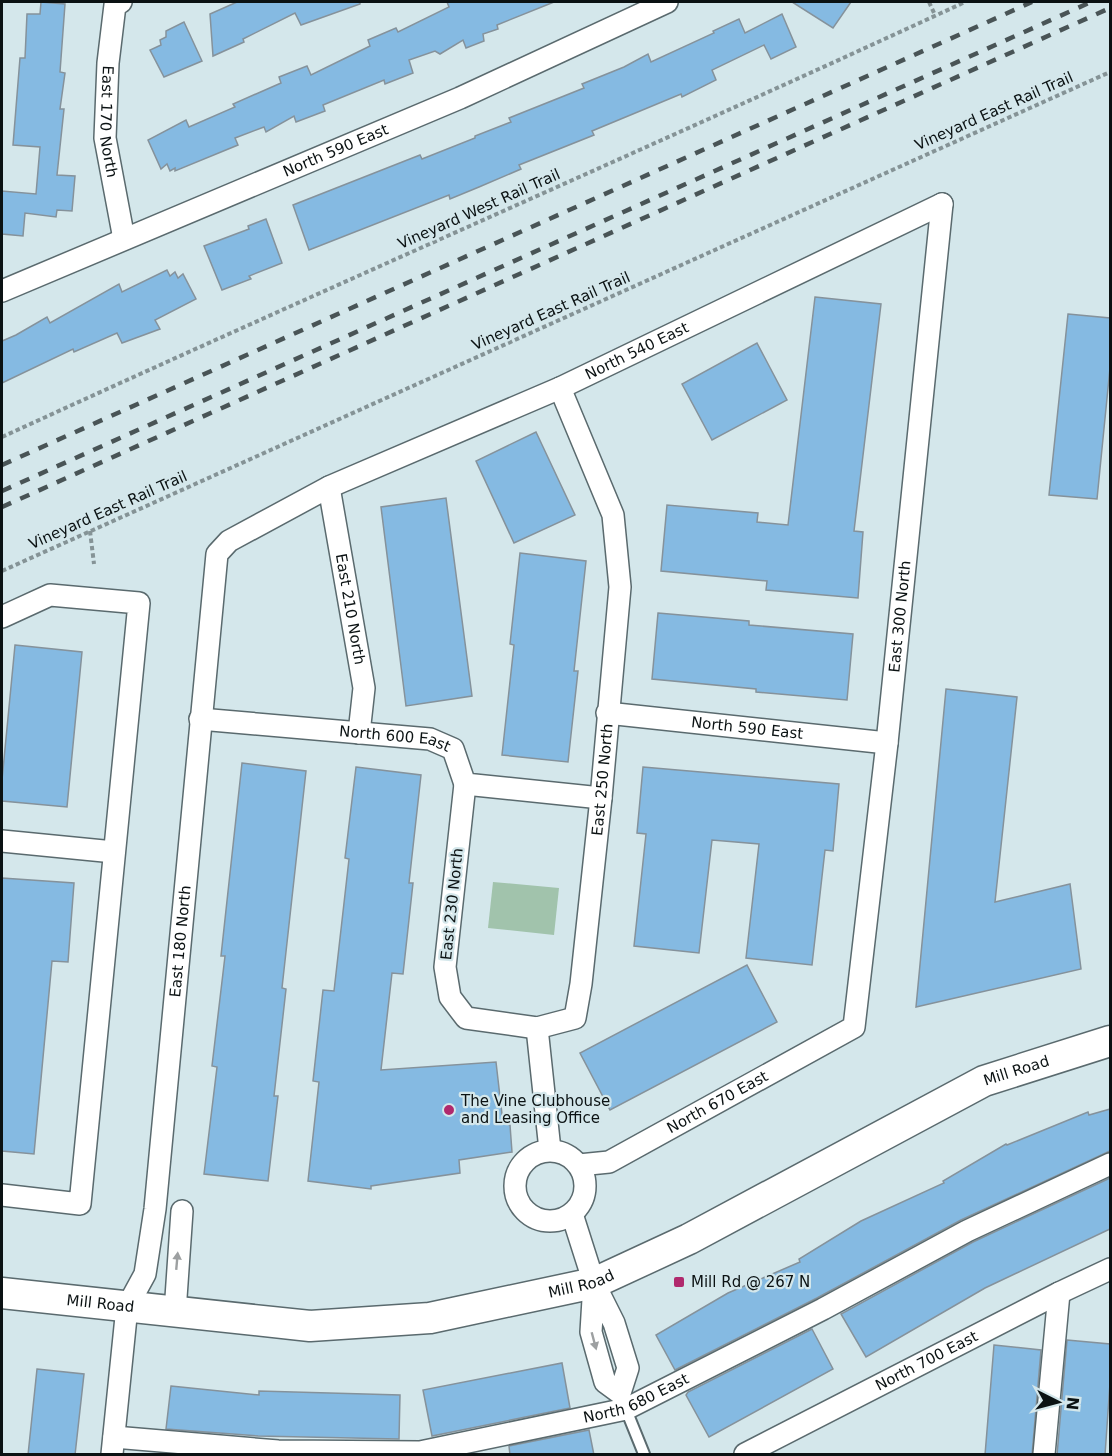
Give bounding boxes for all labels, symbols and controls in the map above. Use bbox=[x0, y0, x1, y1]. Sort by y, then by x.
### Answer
street label: East 170 North bbox=[96, 65, 121, 179]
street label: Vineyard East Rail Trail bbox=[912, 68, 1076, 154]
street label: North 590 East bbox=[280, 120, 391, 181]
street label: Vineyard West Rail Trail bbox=[395, 165, 563, 253]
street label: Vineyard East Rail Trail bbox=[469, 268, 633, 354]
street label: North 540 East bbox=[582, 318, 692, 384]
street label: Vineyard East Rail Trail bbox=[26, 467, 190, 553]
street label: East 210 North bbox=[332, 552, 369, 666]
street label: East 300 North bbox=[885, 560, 915, 673]
street label: North 590 East bbox=[690, 713, 804, 743]
street label: North 600 East bbox=[338, 722, 453, 756]
street label: East 250 North bbox=[588, 723, 617, 837]
street label: East 230 North bbox=[437, 847, 467, 961]
street label: East 180 North bbox=[166, 884, 195, 998]
street label: Mill Road bbox=[981, 1052, 1051, 1090]
street label: North 670 East bbox=[664, 1067, 771, 1137]
place label: The Vine Clubhouse and Leasing Office bbox=[460, 1092, 610, 1127]
marker: The Vine Clubhouse and Leasing Office bbox=[442, 1103, 456, 1117]
one-way arrow bbox=[172, 1252, 182, 1271]
street label: Mill Road bbox=[546, 1266, 617, 1302]
place label: Mill Rd @ 267 N bbox=[691, 1273, 810, 1291]
marker: Mill Rd @ 267 N bbox=[672, 1275, 686, 1289]
street label: Mill Road bbox=[66, 1291, 135, 1316]
street label: North 700 East bbox=[872, 1327, 981, 1395]
one-way arrow bbox=[590, 1332, 599, 1350]
street label: North 680 East bbox=[582, 1370, 692, 1427]
north arrow bbox=[1028, 1372, 1088, 1432]
text: N bbox=[1062, 1396, 1083, 1411]

